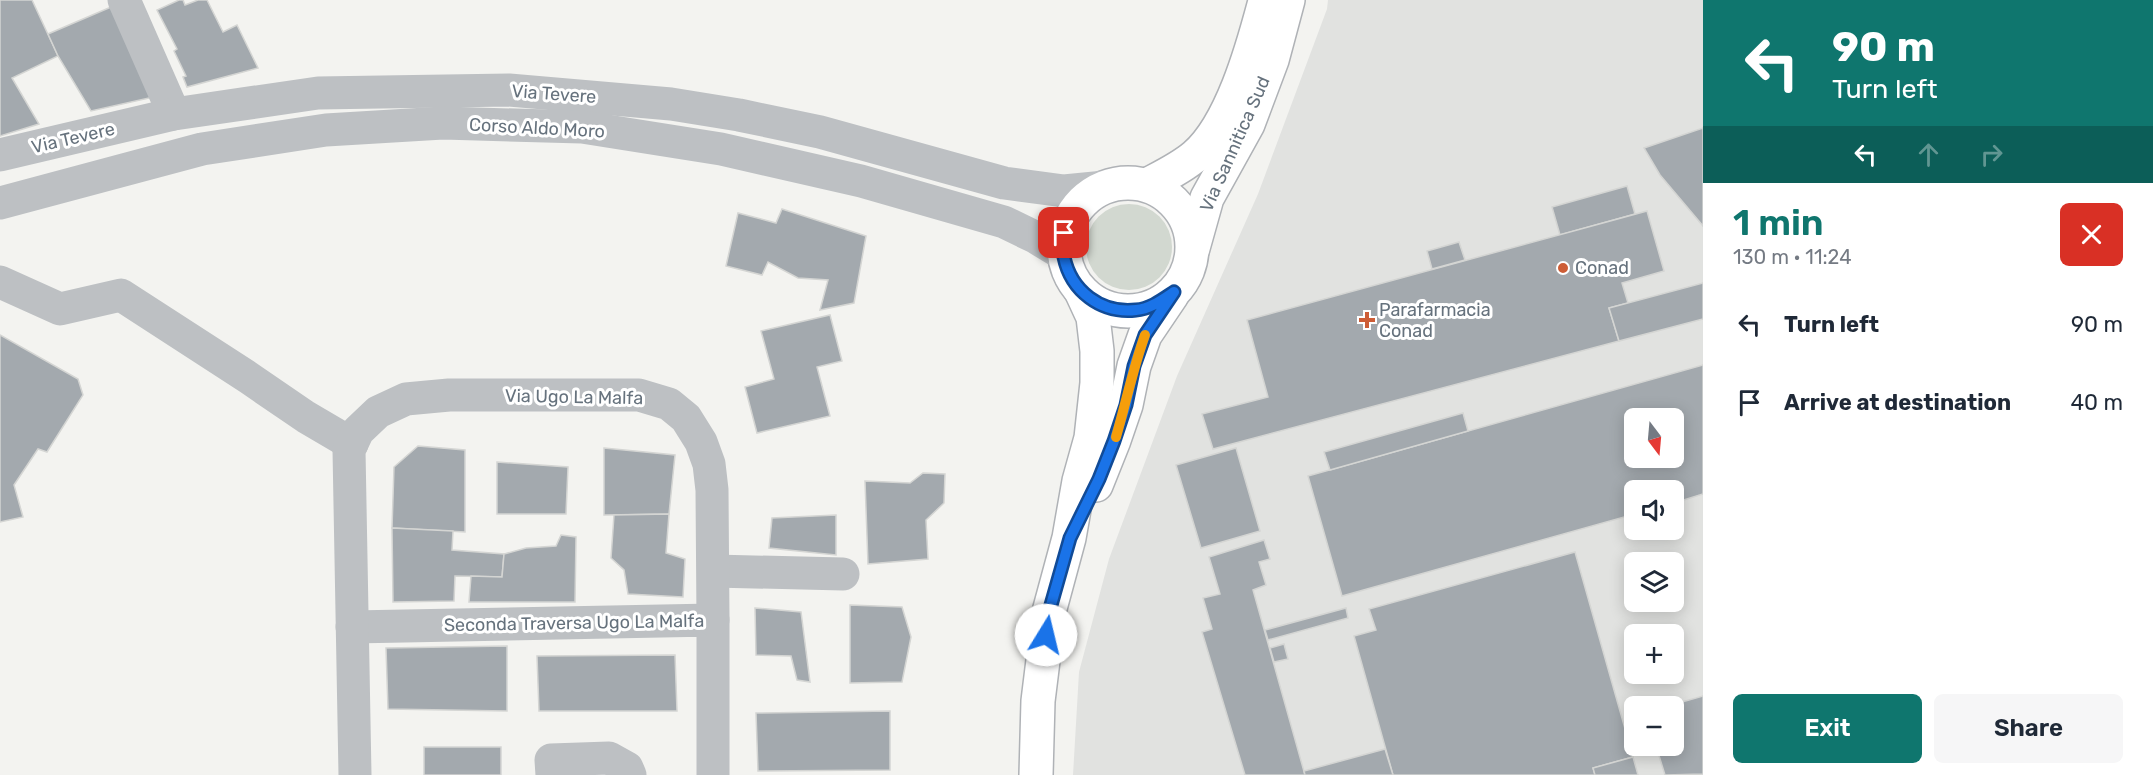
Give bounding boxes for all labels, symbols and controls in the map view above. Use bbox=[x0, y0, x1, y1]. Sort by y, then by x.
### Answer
text: 90 m bbox=[1832, 22, 1935, 72]
icon: left bbox=[1733, 24, 1811, 102]
street label: Via Sannitica Sud bbox=[1195, 73, 1275, 215]
text: Turn left bbox=[1832, 73, 1937, 105]
street label: Via Tevere bbox=[511, 80, 597, 108]
street label: Corso Aldo Moro bbox=[468, 113, 606, 143]
street label: Via Tevere bbox=[29, 118, 117, 158]
icon: left bbox=[1849, 138, 1882, 171]
icon: ahead bbox=[1912, 138, 1945, 171]
icon: right bbox=[1975, 138, 2008, 171]
text: 1 min bbox=[1733, 201, 1824, 244]
button: close bbox=[2060, 203, 2123, 266]
pin bbox=[1038, 207, 1089, 258]
icon: arrive bbox=[1047, 216, 1080, 249]
text: 130 m · 11:24 bbox=[1733, 245, 1852, 269]
place label: Conad bbox=[1575, 257, 1629, 279]
marker: Conad bbox=[1556, 261, 1570, 275]
place label: Parafarmacia Conad bbox=[1379, 299, 1491, 342]
icon: left bbox=[1733, 308, 1766, 341]
text: Turn left bbox=[1784, 311, 1879, 338]
text: 90 m bbox=[2071, 311, 2123, 338]
marker: Parafarmacia Conad bbox=[1360, 313, 1374, 327]
street label: Via Ugo La Malfa bbox=[505, 385, 643, 409]
icon: arrive bbox=[1733, 386, 1766, 419]
text: Arrive at destination bbox=[1784, 389, 2011, 416]
text: 40 m bbox=[2070, 389, 2123, 416]
north arrow bbox=[1624, 408, 1684, 468]
map controls bbox=[1624, 408, 1684, 756]
button: sound bbox=[1624, 480, 1684, 540]
button: layers bbox=[1624, 552, 1684, 612]
position arrow bbox=[1014, 603, 1078, 667]
street label: Seconda Traversa Ugo La Malfa bbox=[444, 610, 704, 636]
button: + bbox=[1624, 624, 1684, 684]
button: Exit bbox=[1733, 694, 1922, 763]
button: Share bbox=[1934, 694, 2123, 763]
button: − bbox=[1624, 696, 1684, 756]

